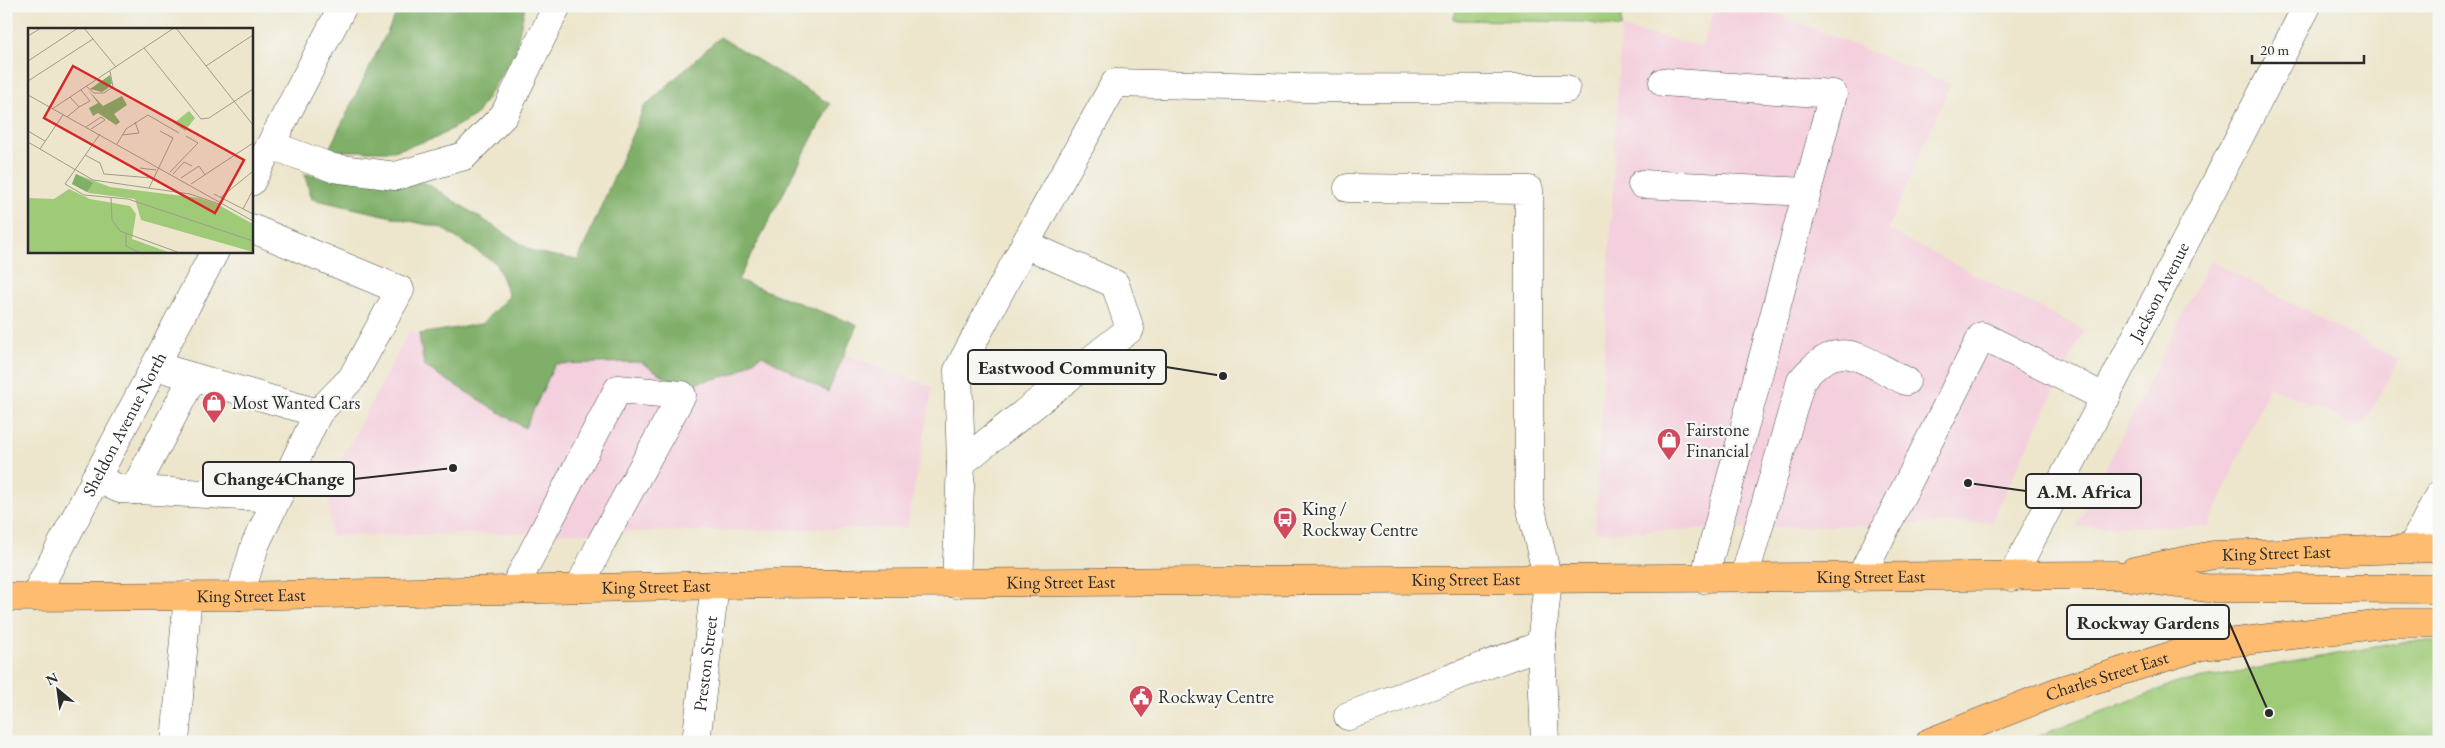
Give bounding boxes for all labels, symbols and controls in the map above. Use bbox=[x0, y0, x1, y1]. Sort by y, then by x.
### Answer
inset map bbox=[28, 28, 252, 252]
scale bar bbox=[2252, 32, 2365, 64]
text: 20 m bbox=[2260, 40, 2289, 59]
street label: Jackson Avenue bbox=[2123, 238, 2194, 347]
street label: Sheldon Avenue North bbox=[77, 348, 171, 500]
callout: Eastwood Community bbox=[968, 350, 1166, 384]
text: Eastwood Community bbox=[978, 355, 1157, 380]
shop icon: Most Wanted Cars bbox=[201, 390, 227, 424]
place label: Most Wanted Cars bbox=[232, 391, 360, 414]
place label: Fairstone Financial bbox=[1686, 418, 1749, 462]
shop icon: Fairstone Financial bbox=[1656, 427, 1682, 461]
callout: Change4Change bbox=[203, 462, 354, 496]
text: Change4Change bbox=[214, 466, 345, 491]
callout: A.M. Africa bbox=[2026, 474, 2141, 508]
text: A.M. Africa bbox=[2036, 479, 2132, 504]
place label: King / Rockway Centre bbox=[1302, 497, 1418, 541]
bus stop icon: King / Rockway Centre bbox=[1272, 506, 1298, 540]
street label: King Street East bbox=[2221, 539, 2332, 566]
street label: King Street East bbox=[1816, 564, 1926, 588]
street label: King Street East bbox=[1411, 567, 1521, 591]
street label: King Street East bbox=[1006, 570, 1116, 593]
street label: King Street East bbox=[601, 573, 711, 599]
street label: King Street East bbox=[196, 583, 306, 607]
callout: Rockway Gardens bbox=[2067, 605, 2229, 639]
text: Rockway Gardens bbox=[2077, 610, 2219, 635]
street label: Preston Street bbox=[688, 614, 722, 713]
street label: Charles Street East bbox=[2042, 645, 2171, 706]
north arrow bbox=[32, 666, 82, 716]
text: N bbox=[42, 668, 62, 689]
public building icon: Rockway Centre bbox=[1128, 684, 1154, 718]
place label: Rockway Centre bbox=[1158, 685, 1274, 708]

